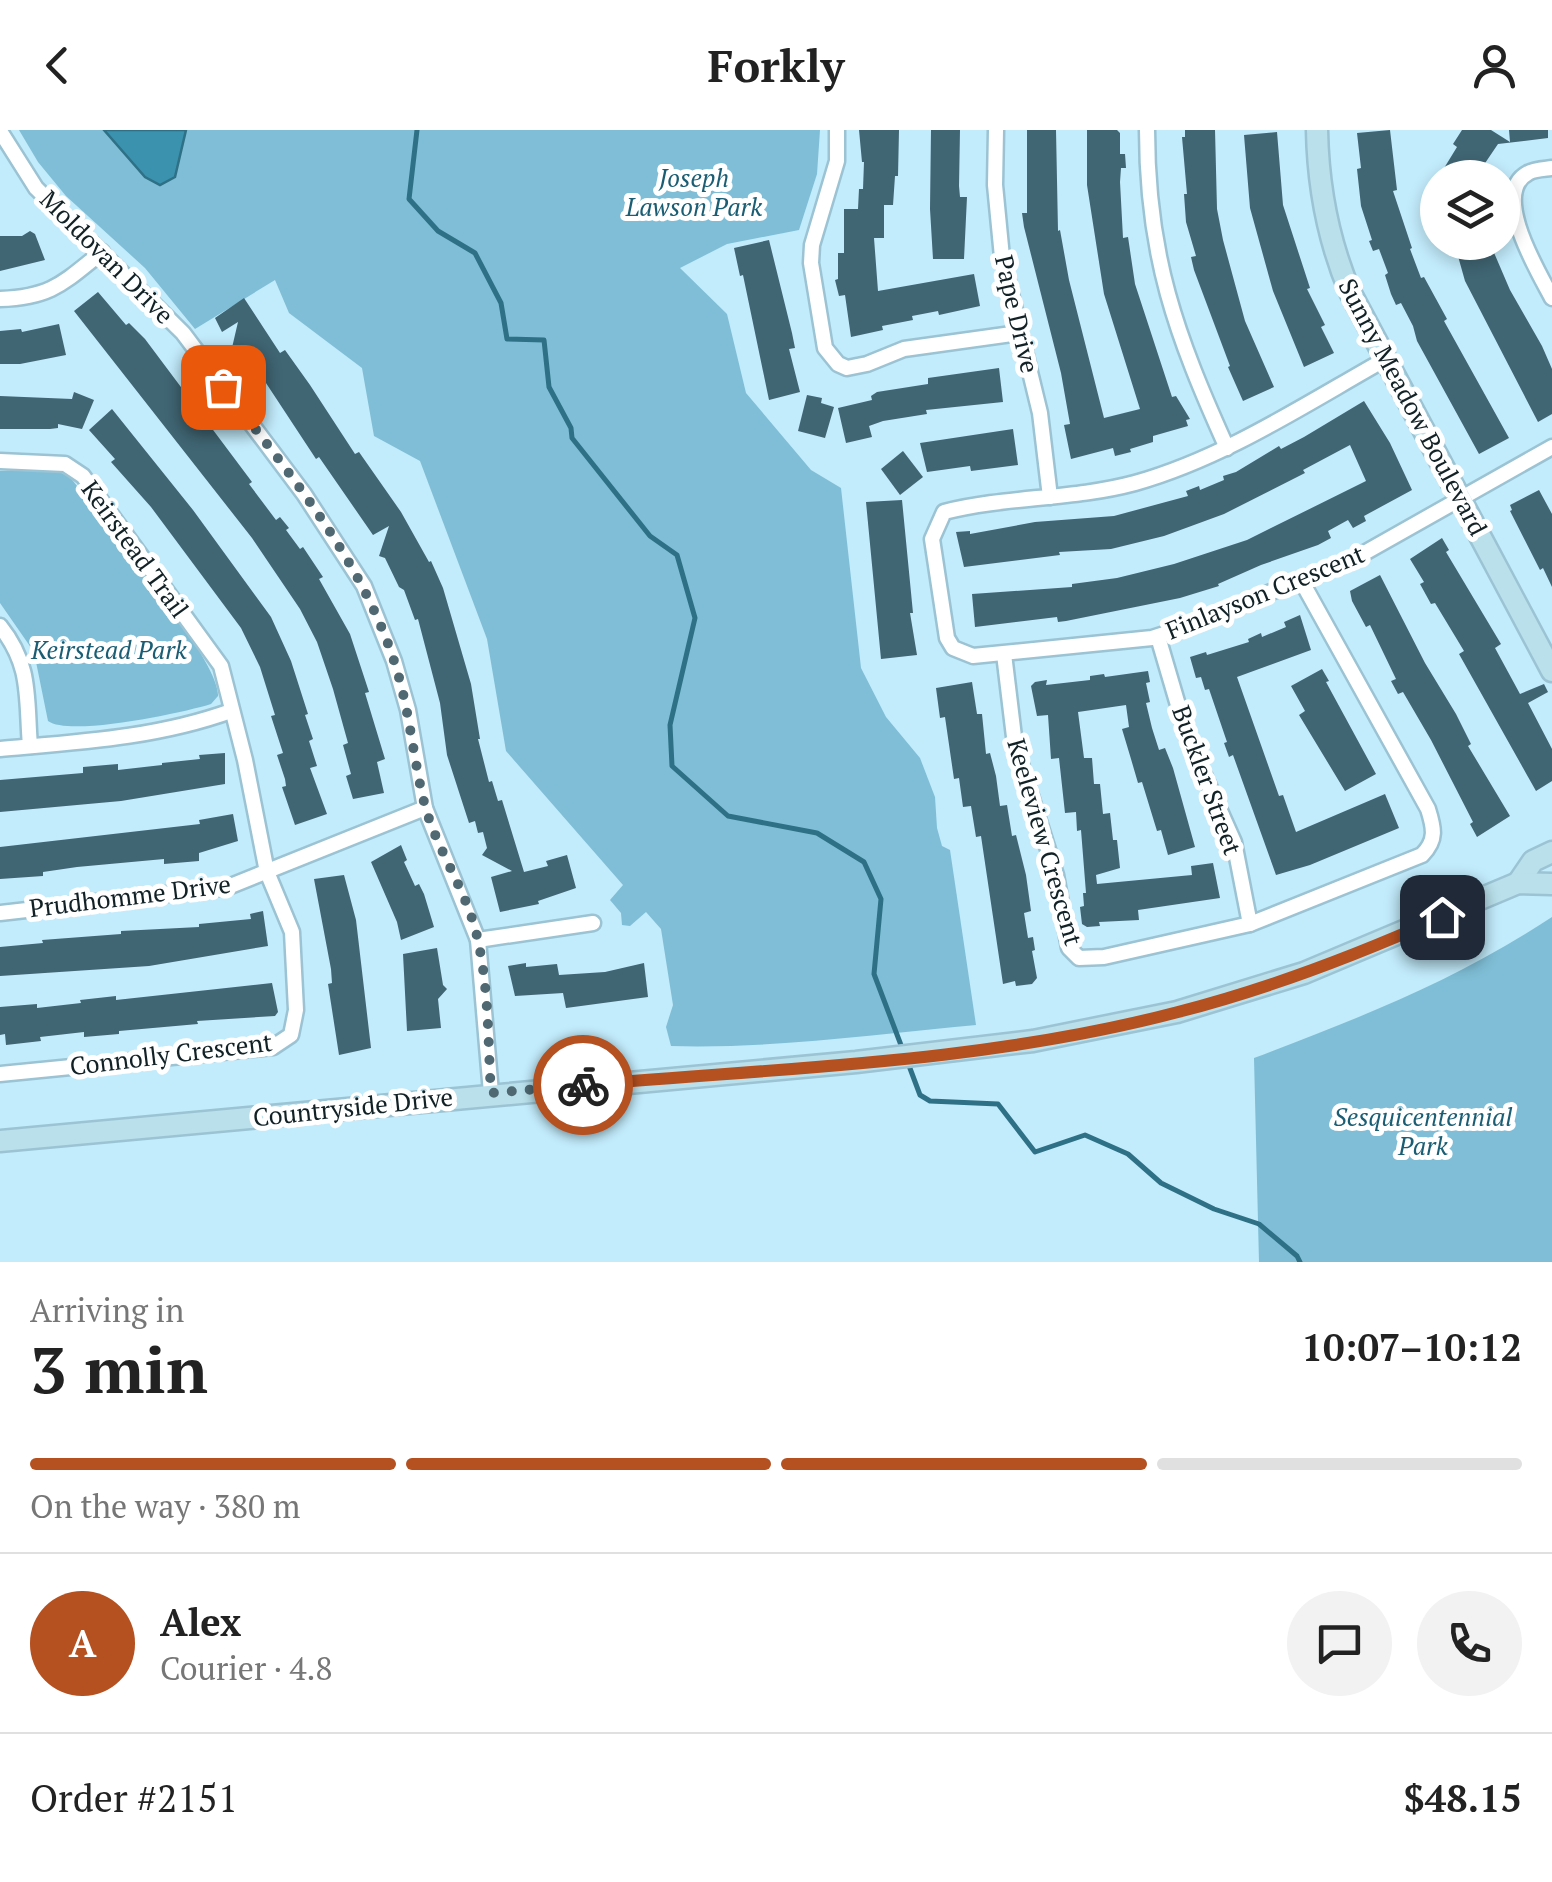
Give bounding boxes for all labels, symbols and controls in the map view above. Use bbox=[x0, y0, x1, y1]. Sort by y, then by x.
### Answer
text: Forkly bbox=[708, 35, 844, 95]
icon: back bbox=[30, 38, 85, 93]
icon: person bbox=[1467, 38, 1522, 93]
map controls bbox=[1420, 160, 1520, 260]
button: layers bbox=[1420, 160, 1520, 260]
park label: Joseph Lawson Park bbox=[625, 161, 763, 223]
street label: Moldovan Drive bbox=[33, 183, 181, 331]
street label: Pape Drive bbox=[988, 252, 1047, 376]
street label: Sunny Meadow Boulevard bbox=[1332, 272, 1495, 541]
pin bbox=[181, 345, 266, 430]
icon: bag bbox=[196, 360, 251, 415]
street label: Keirstead Trail bbox=[74, 474, 196, 624]
street label: Finlayson Crescent bbox=[1161, 537, 1369, 646]
park label: Keirstead Park bbox=[30, 633, 188, 666]
street label: Buckler Street bbox=[1165, 701, 1250, 859]
street label: Keeleview Crescent bbox=[1000, 735, 1091, 949]
street label: Prudhomme Drive bbox=[27, 867, 233, 924]
pin bbox=[1400, 875, 1485, 960]
icon: home bbox=[1415, 890, 1470, 945]
street label: Connolly Crescent bbox=[68, 1025, 274, 1082]
courier bbox=[533, 1035, 633, 1135]
icon: bike bbox=[556, 1058, 611, 1113]
street label: Countryside Drive bbox=[251, 1080, 455, 1133]
park label: Sesquicentennial Park bbox=[1334, 1100, 1512, 1162]
text: Arriving in bbox=[30, 1289, 184, 1331]
text: 10:07–10:12 bbox=[1301, 1322, 1522, 1372]
text: 3 min bbox=[30, 1325, 208, 1412]
text: On the way · 380 m bbox=[30, 1485, 300, 1527]
button: chat bbox=[1287, 1591, 1392, 1696]
button: phone bbox=[1417, 1591, 1522, 1696]
text: Alex bbox=[160, 1597, 241, 1647]
text: A bbox=[69, 1618, 96, 1668]
text: Courier · 4.8 bbox=[160, 1647, 332, 1689]
text: Order #2151 bbox=[30, 1773, 238, 1823]
text: $48.15 bbox=[1403, 1773, 1522, 1823]

